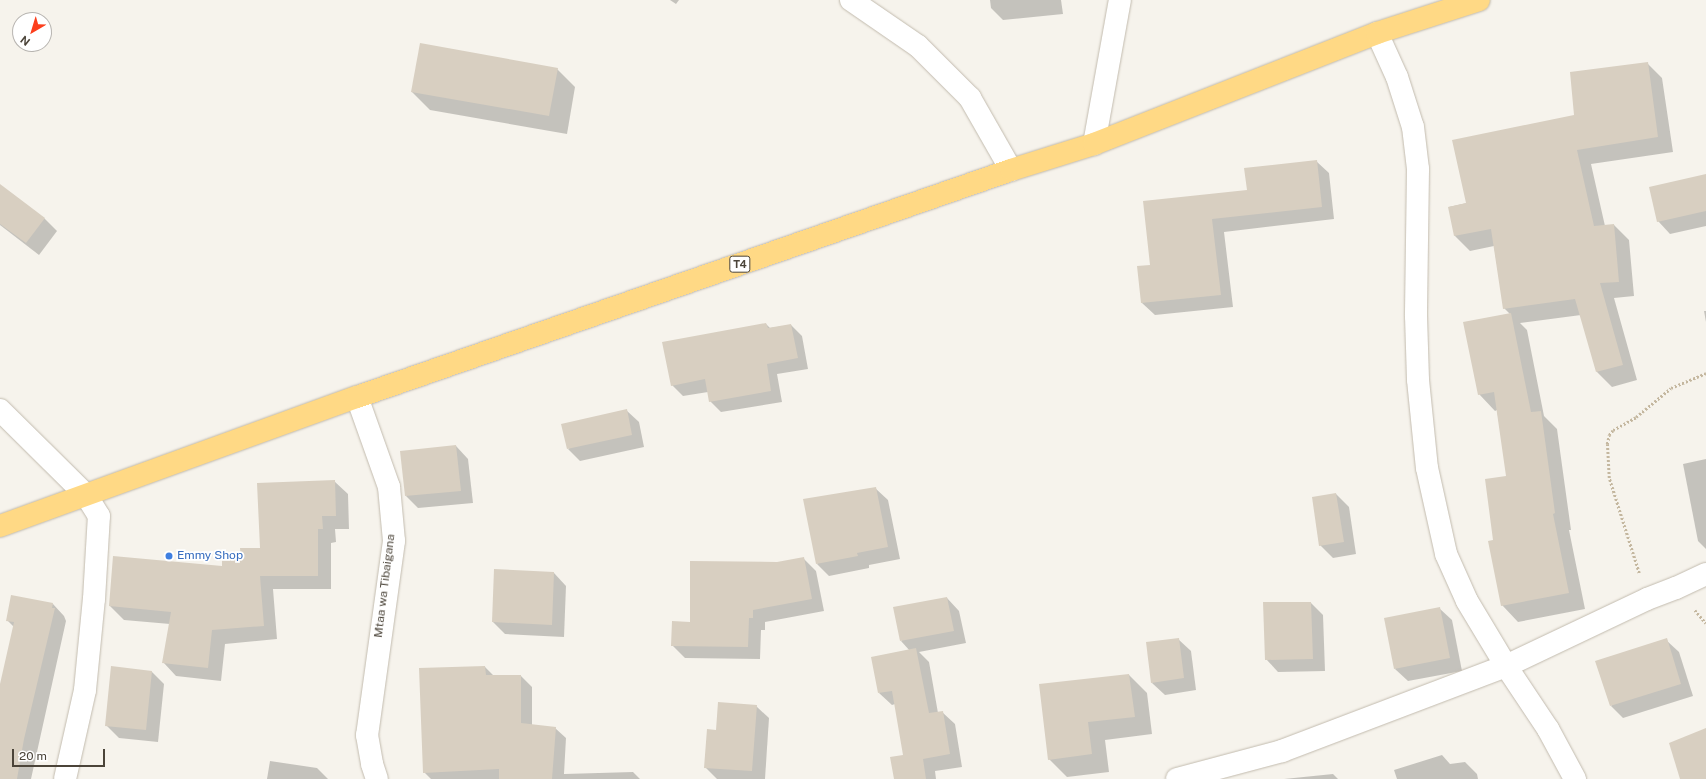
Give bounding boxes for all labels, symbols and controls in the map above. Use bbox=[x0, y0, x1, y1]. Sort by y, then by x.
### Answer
north arrow bbox=[12, 12, 52, 52]
text: N bbox=[18, 33, 32, 48]
road number: T4 bbox=[729, 255, 751, 273]
street label: Mtaa wa Tibaigana bbox=[371, 533, 399, 639]
place label: Emmy Shop bbox=[177, 549, 243, 563]
marker: Emmy Shop bbox=[164, 551, 174, 561]
scale bar bbox=[14, 741, 107, 767]
text: 20 m bbox=[19, 749, 47, 763]

